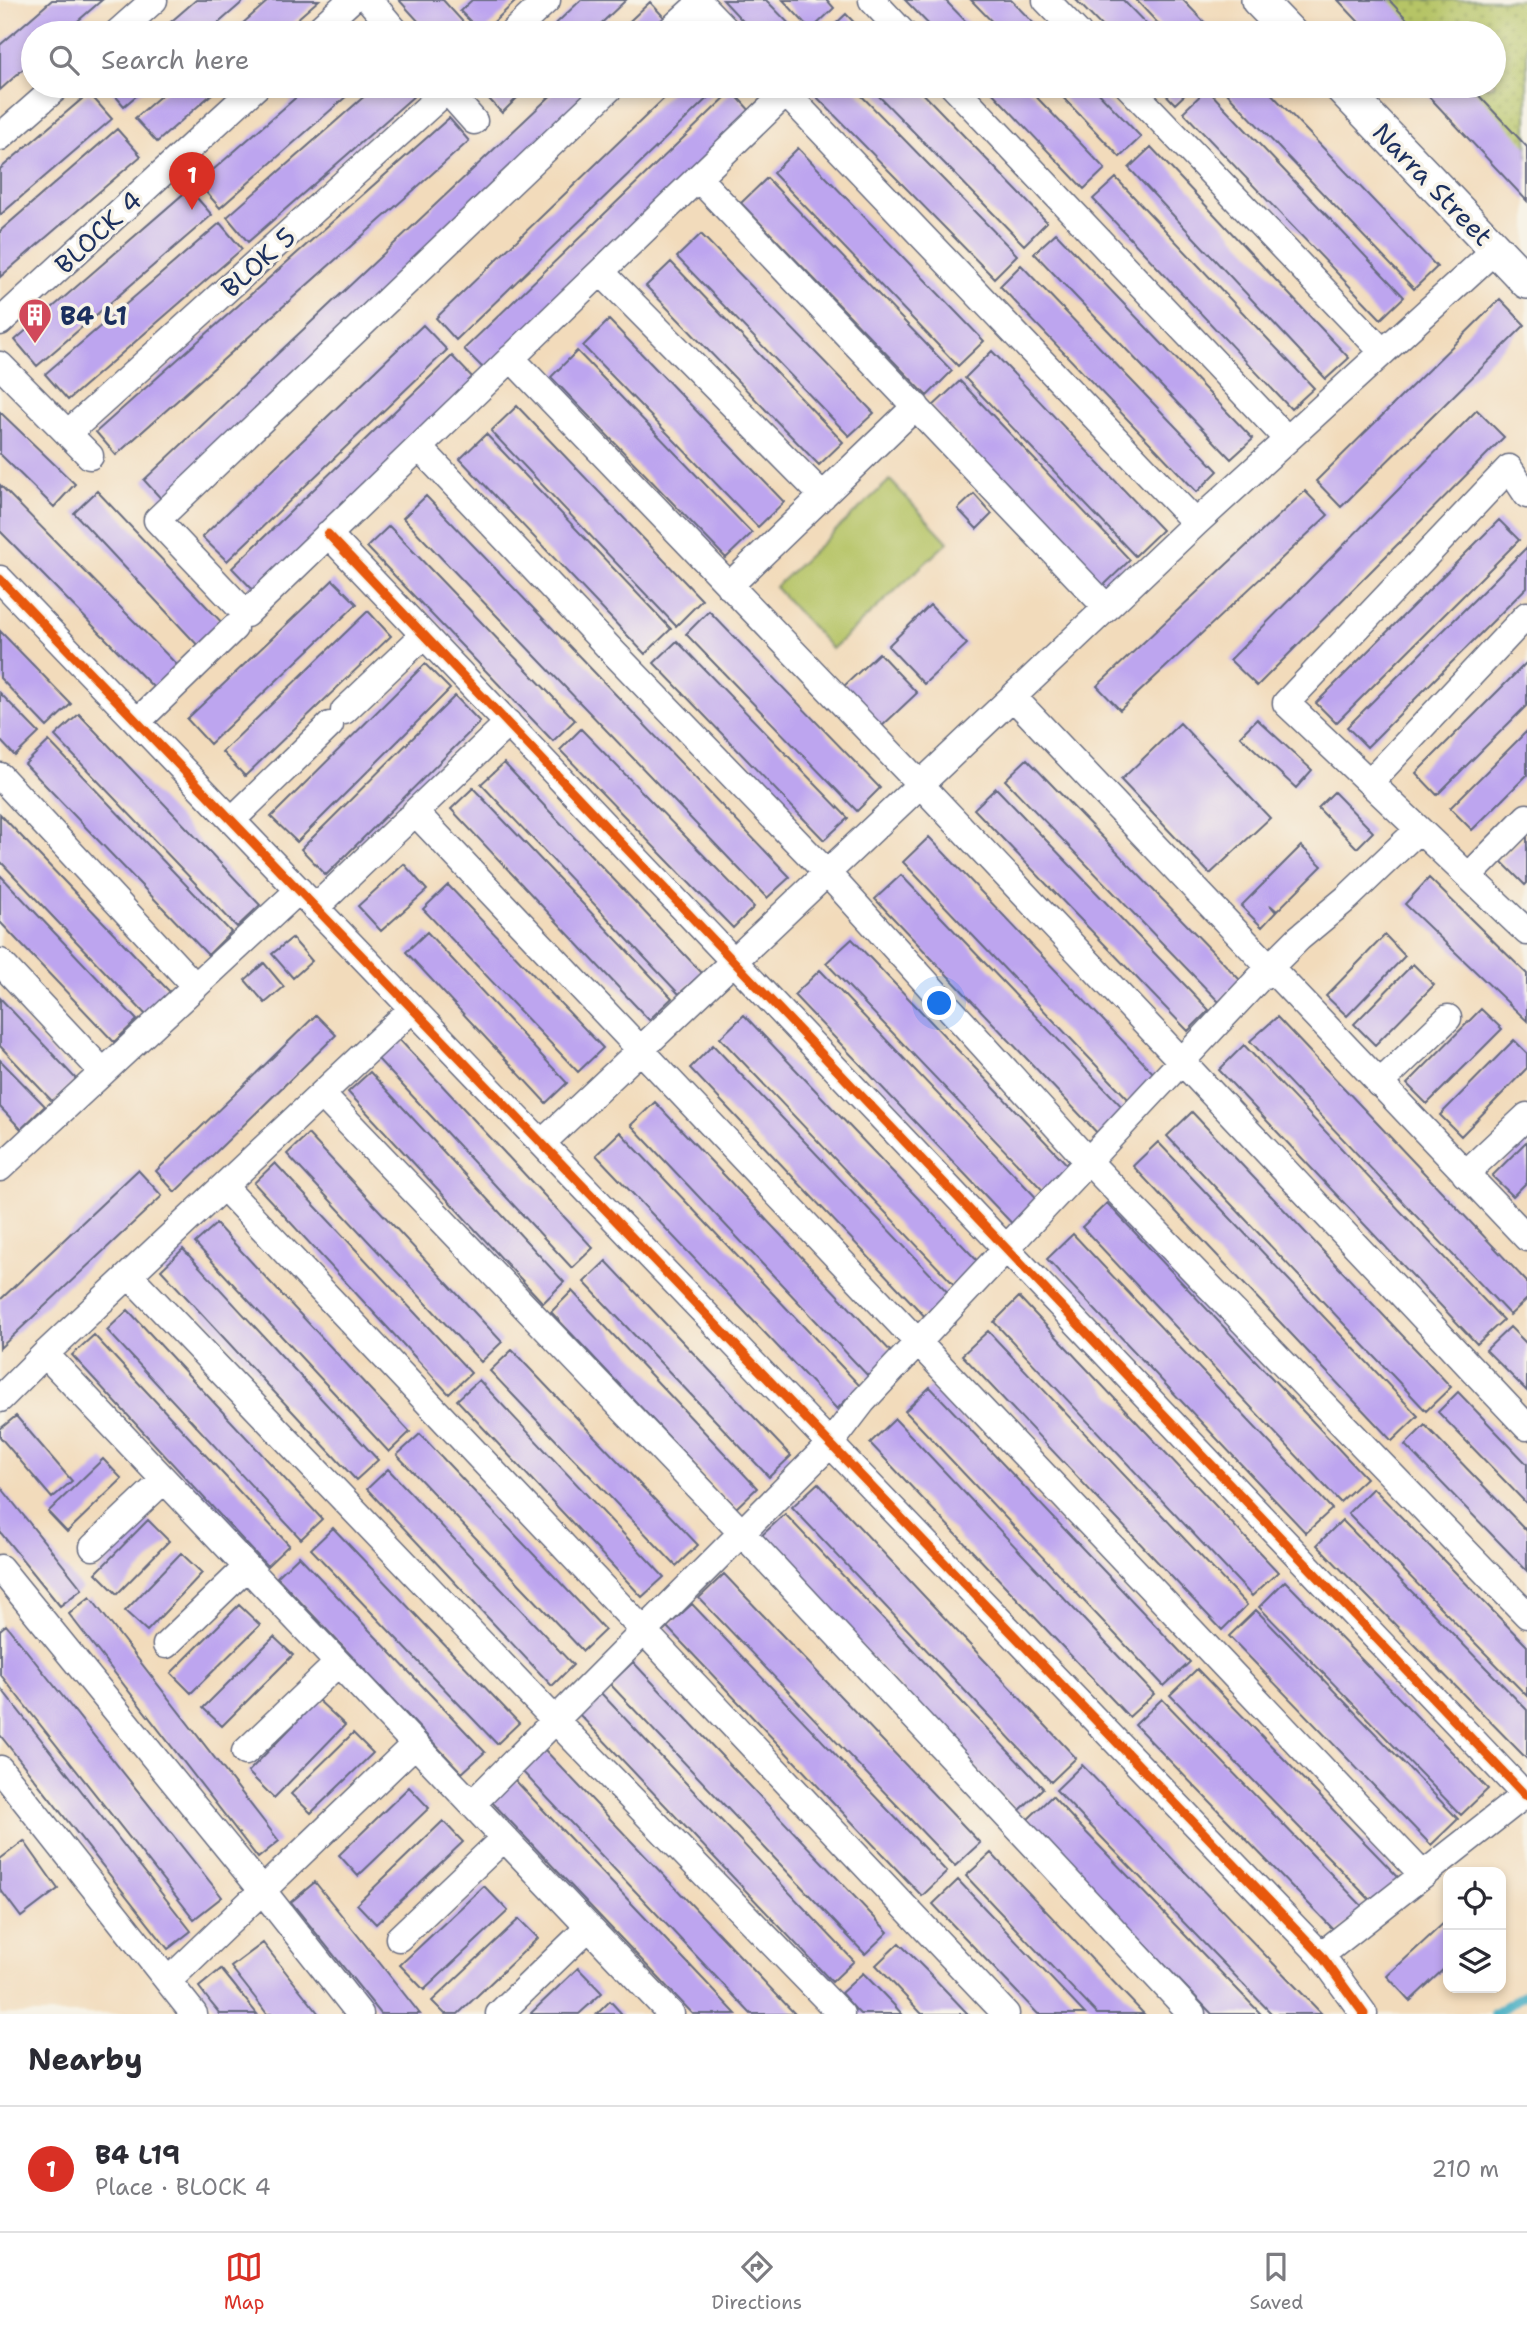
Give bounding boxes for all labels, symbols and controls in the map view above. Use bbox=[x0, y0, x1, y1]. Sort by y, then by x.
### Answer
search box bbox=[21, 21, 1506, 98]
icon: search bbox=[45, 41, 83, 79]
text: Search here bbox=[101, 42, 250, 77]
street label: Narra Street bbox=[1365, 115, 1501, 253]
pin: 1 bbox=[169, 152, 215, 210]
street label: BLOCK 4 bbox=[47, 183, 149, 281]
street label: BLOK 5 bbox=[213, 219, 303, 305]
building icon: B4 L1 bbox=[16, 296, 54, 345]
place label: B4 L1 bbox=[60, 298, 127, 333]
your location bbox=[922, 986, 956, 1020]
map controls bbox=[1443, 1867, 1506, 1993]
button: locate bbox=[1443, 1867, 1506, 1930]
button: layers bbox=[1443, 1930, 1506, 1993]
text: Nearby bbox=[28, 2039, 143, 2080]
text: B4 L19 bbox=[95, 2137, 180, 2172]
text: 1 bbox=[46, 2154, 56, 2184]
text: 210 m bbox=[1431, 2154, 1499, 2184]
text: Place · BLOCK 4 bbox=[95, 2172, 271, 2202]
tab: Map bbox=[224, 2248, 264, 2315]
tab: Directions bbox=[712, 2248, 802, 2315]
tab: Saved bbox=[1249, 2248, 1303, 2315]

